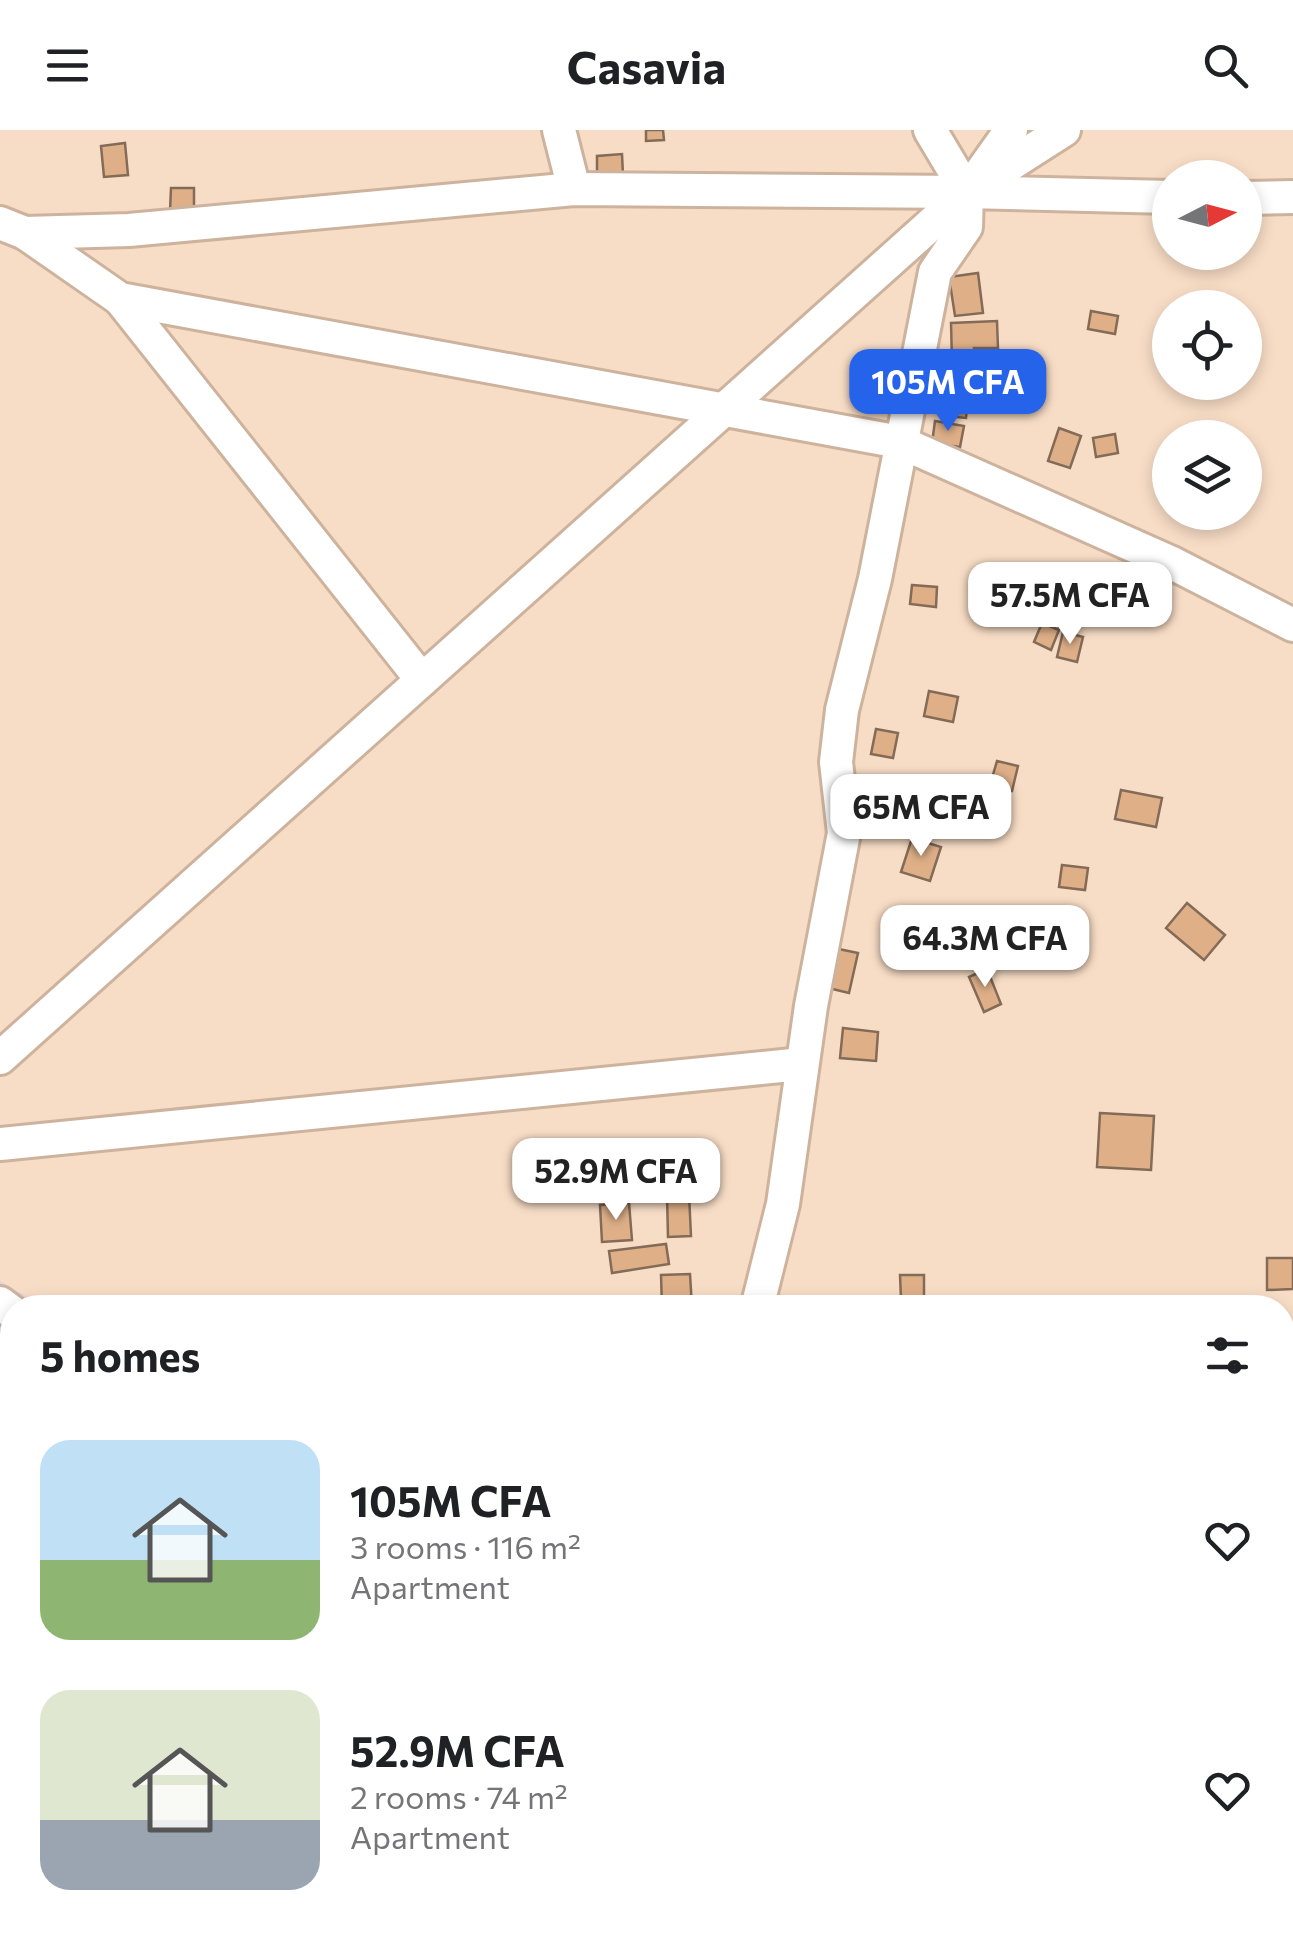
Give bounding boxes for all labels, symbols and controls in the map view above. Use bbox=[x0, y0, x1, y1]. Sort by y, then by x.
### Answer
icon: menu bbox=[40, 38, 95, 93]
text: Casavia bbox=[567, 38, 726, 93]
icon: search bbox=[1198, 38, 1253, 93]
north arrow bbox=[1152, 160, 1262, 270]
map controls bbox=[1152, 160, 1262, 530]
button: locate bbox=[1152, 290, 1262, 400]
pin: 105M CFA bbox=[845, 349, 1051, 434]
text: 105M CFA bbox=[871, 361, 1025, 401]
button: layers bbox=[1152, 420, 1262, 530]
pin: 57.5M CFA bbox=[956, 562, 1184, 647]
text: 57.5M CFA bbox=[990, 574, 1150, 614]
pin: 65M CFA bbox=[829, 774, 1013, 859]
text: 65M CFA bbox=[852, 786, 990, 826]
pin: 64.3M CFA bbox=[871, 905, 1099, 990]
text: 64.3M CFA bbox=[902, 917, 1068, 957]
pin: 52.9M CFA bbox=[502, 1138, 730, 1223]
text: 52.9M CFA bbox=[534, 1150, 698, 1190]
icon: filters bbox=[1200, 1328, 1255, 1383]
text: 5 homes bbox=[40, 1329, 200, 1381]
text: 105M CFA bbox=[350, 1474, 551, 1526]
icon: home bbox=[120, 1480, 240, 1600]
icon: heart bbox=[1200, 1513, 1255, 1568]
text: 3 rooms · 116 m² bbox=[350, 1526, 581, 1566]
text: Apartment bbox=[350, 1566, 510, 1606]
text: 52.9M CFA bbox=[350, 1724, 565, 1776]
icon: home bbox=[120, 1730, 240, 1850]
icon: heart bbox=[1200, 1763, 1255, 1818]
text: 2 rooms · 74 m² bbox=[350, 1776, 568, 1816]
text: Apartment bbox=[350, 1816, 510, 1856]

